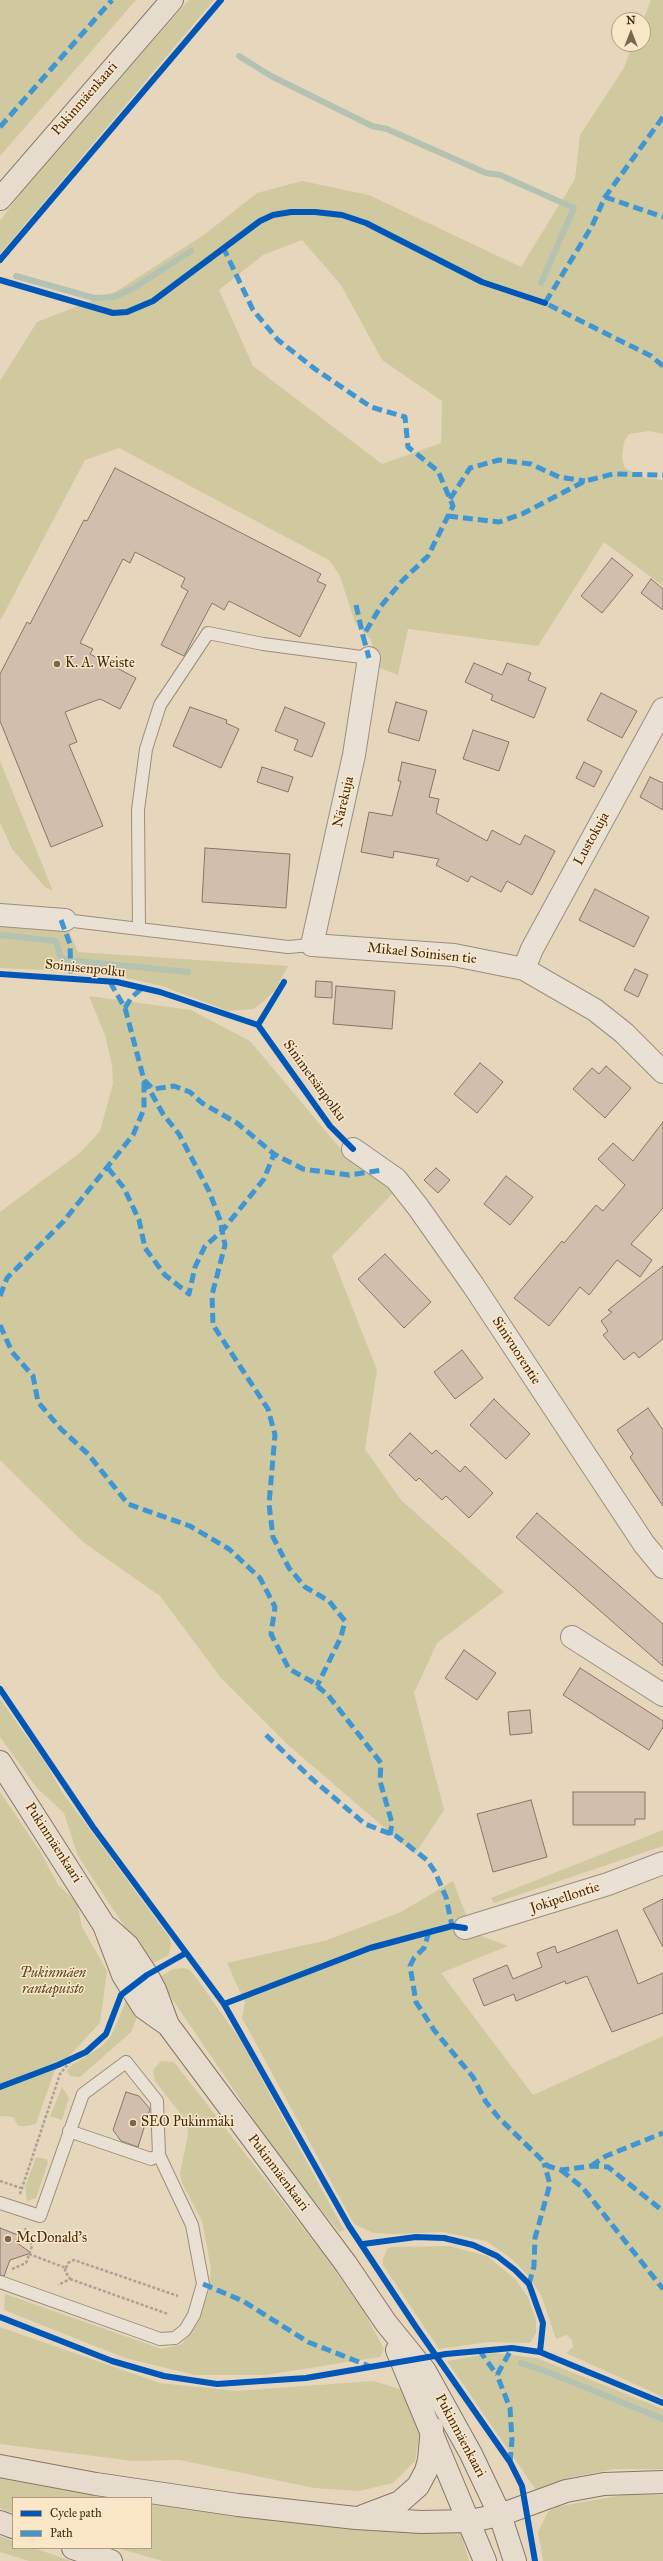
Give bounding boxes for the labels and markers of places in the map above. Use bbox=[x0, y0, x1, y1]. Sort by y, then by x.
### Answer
place label: K. A. Weiste bbox=[65, 656, 135, 672]
marker: K. A. Weiste bbox=[52, 659, 62, 669]
place label: SEO Pukinmäki bbox=[141, 2115, 234, 2131]
marker: SEO Pukinmäki bbox=[128, 2118, 138, 2128]
place label: McDonald's bbox=[16, 2231, 87, 2247]
marker: McDonald's bbox=[3, 2234, 13, 2244]

